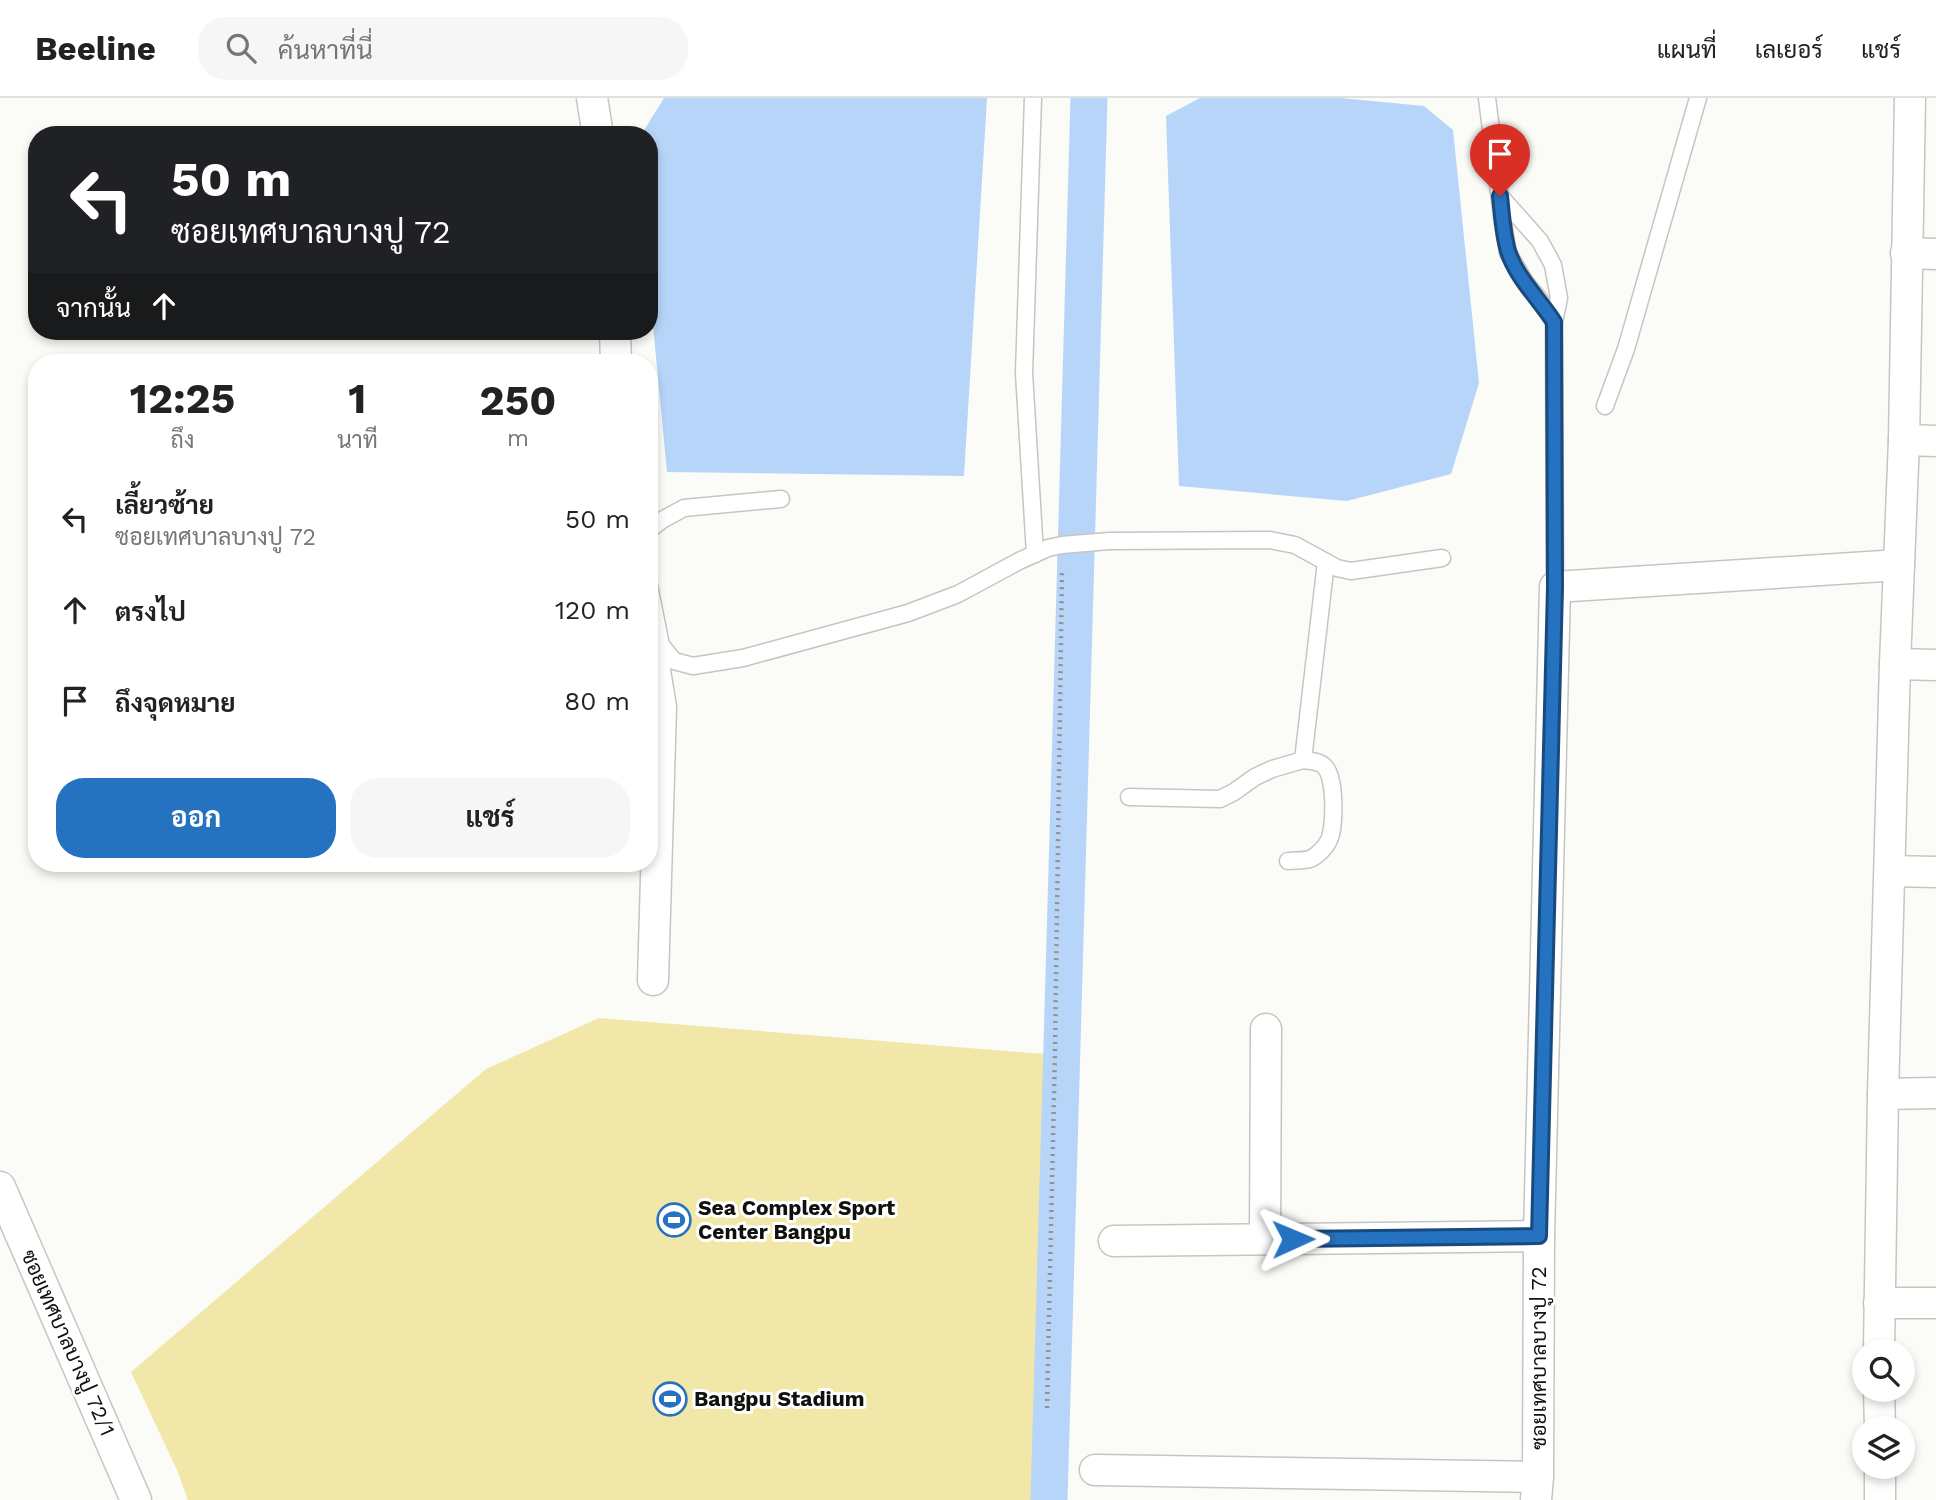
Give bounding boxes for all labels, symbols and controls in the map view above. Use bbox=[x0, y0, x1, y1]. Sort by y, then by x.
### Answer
search box bbox=[198, 17, 688, 80]
text: Beeline bbox=[35, 29, 156, 68]
icon: search bbox=[222, 29, 260, 67]
text: ค้นหาที่นี่ bbox=[278, 35, 373, 65]
text: แผนที่ bbox=[1657, 36, 1717, 64]
text: เลเยอร์ bbox=[1755, 36, 1823, 64]
text: แชร์ bbox=[1861, 36, 1901, 64]
pin bbox=[1470, 124, 1530, 196]
icon: arrive bbox=[1481, 135, 1519, 173]
text: 50 m bbox=[171, 150, 291, 208]
icon: left bbox=[56, 154, 147, 245]
text: ซอยเทศบาลบางปู 72 bbox=[171, 213, 451, 251]
icon: ahead bbox=[145, 287, 183, 325]
text: จากนั้น bbox=[56, 293, 131, 323]
text: 12:25 bbox=[130, 374, 235, 423]
text: 1 bbox=[348, 374, 366, 423]
text: 250 bbox=[480, 376, 556, 425]
text: m bbox=[507, 425, 529, 452]
text: ถึง bbox=[171, 427, 194, 454]
text: นาที bbox=[337, 427, 378, 454]
text: เลี้ยวซ้าย bbox=[115, 490, 214, 520]
icon: left bbox=[56, 500, 94, 538]
text: 50 m bbox=[565, 504, 630, 534]
text: ซอยเทศบาลบางปู 72 bbox=[115, 524, 316, 551]
icon: ahead bbox=[56, 591, 94, 629]
text: 120 m bbox=[555, 595, 630, 625]
text: ตรงไป bbox=[115, 597, 186, 627]
icon: arrive bbox=[56, 682, 94, 720]
text: 80 m bbox=[564, 686, 630, 716]
text: ถึงจุดหมาย bbox=[115, 688, 236, 718]
button: ออก bbox=[56, 778, 336, 858]
button: แชร์ bbox=[350, 778, 630, 858]
place label: Sea Complex Sport Center Bangpu bbox=[698, 1195, 895, 1244]
sports icon: Sea Complex Sport Center Bangpu bbox=[655, 1201, 693, 1239]
position arrow bbox=[1256, 1202, 1330, 1276]
street label: ซอยเทศบาลบางปู 72/1 bbox=[13, 1246, 121, 1441]
street label: ซอยเทศบาลบางปู 72 bbox=[1526, 1266, 1554, 1450]
map controls bbox=[1852, 1339, 1915, 1479]
button: search bbox=[1852, 1339, 1915, 1402]
sports icon: Bangpu Stadium bbox=[651, 1380, 689, 1418]
place label: Bangpu Stadium bbox=[694, 1386, 865, 1411]
button: layers bbox=[1852, 1416, 1915, 1479]

